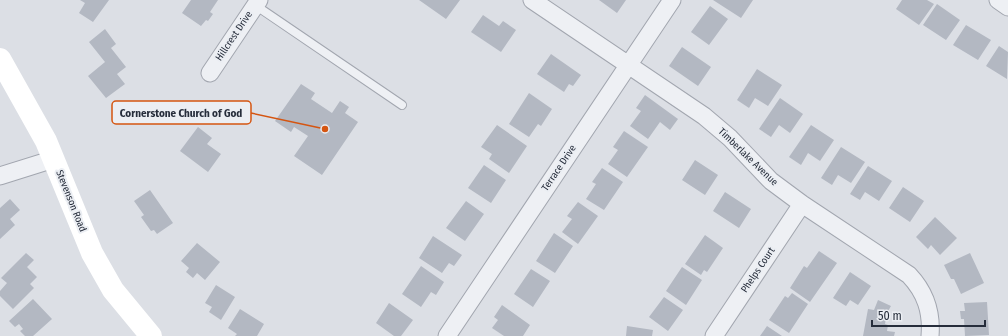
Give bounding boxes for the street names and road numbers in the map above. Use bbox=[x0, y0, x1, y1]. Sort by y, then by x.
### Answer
street label: Hillcrest Drive bbox=[213, 9, 255, 63]
street label: Timberlake Avenue bbox=[716, 126, 780, 188]
street label: Terrace Drive bbox=[539, 143, 579, 193]
street label: Stevenson Road bbox=[53, 168, 89, 234]
street label: Phelps Court bbox=[738, 245, 778, 295]

